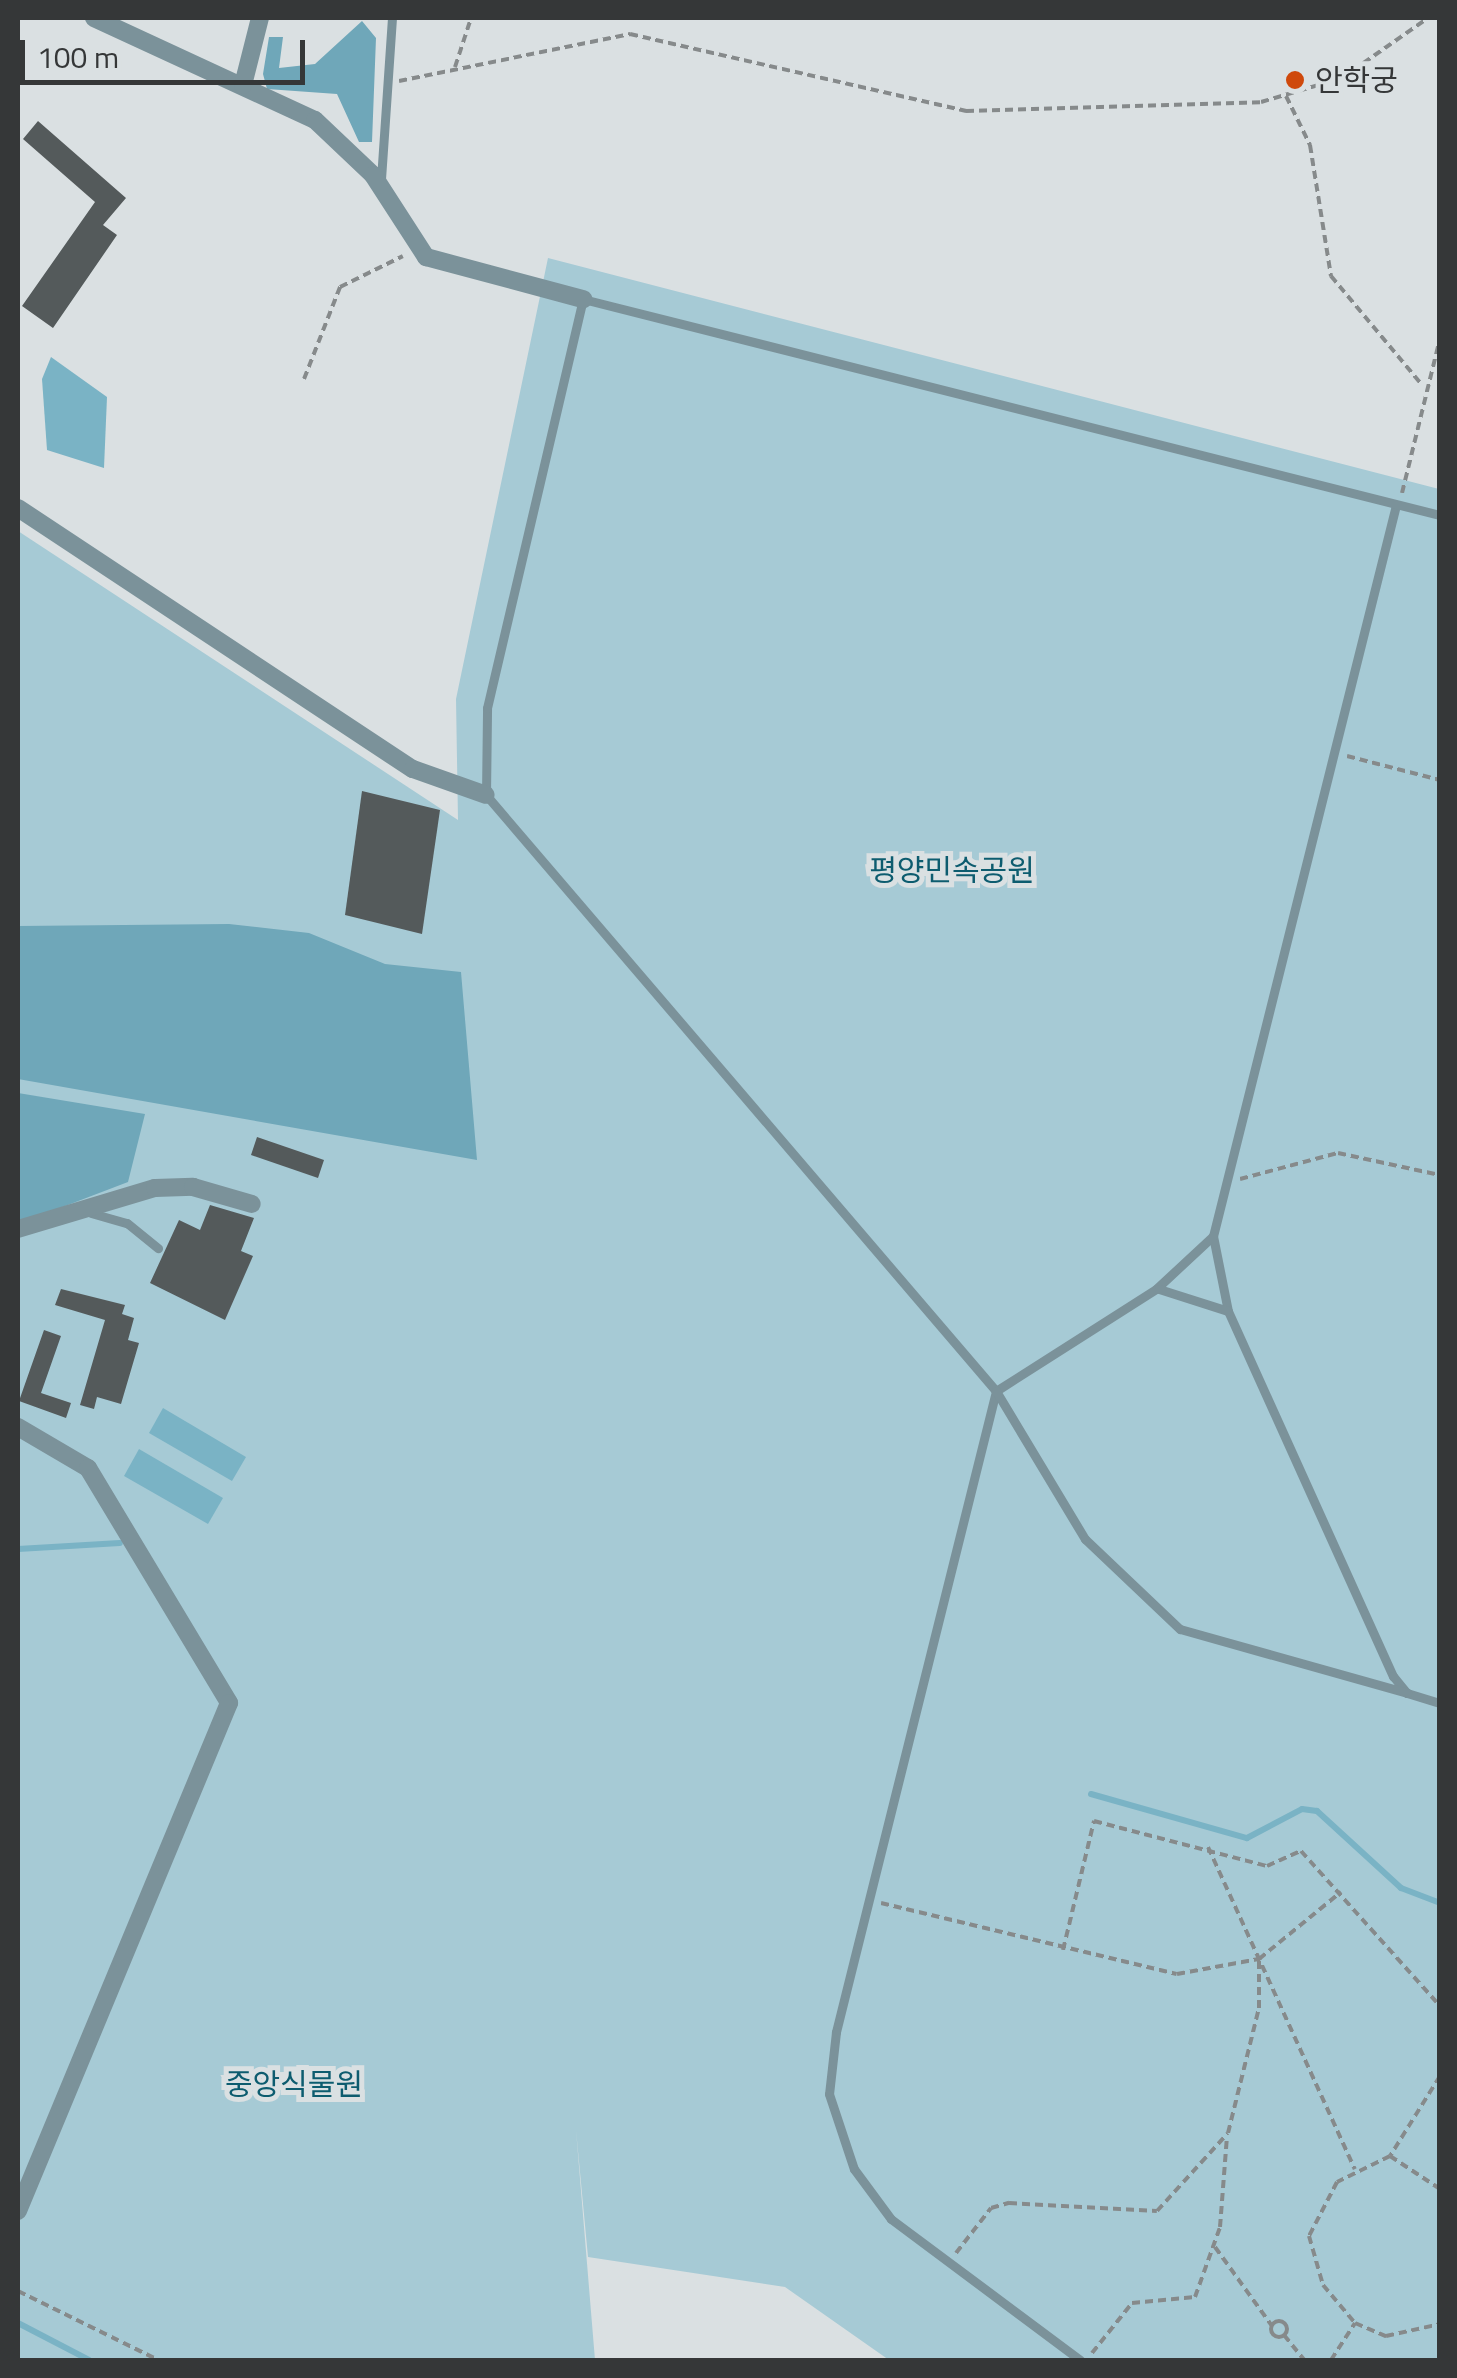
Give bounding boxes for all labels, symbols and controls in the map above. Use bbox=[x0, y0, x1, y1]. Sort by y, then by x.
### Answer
scale bar bbox=[25, 20, 310, 82]
text: 100 m bbox=[37, 34, 119, 80]
place label: 안학궁 bbox=[1315, 62, 1398, 98]
marker: 안학궁 bbox=[1284, 69, 1306, 91]
park label: 평양민속공원 bbox=[869, 852, 1035, 888]
park label: 중앙식물원 bbox=[225, 2066, 363, 2102]

